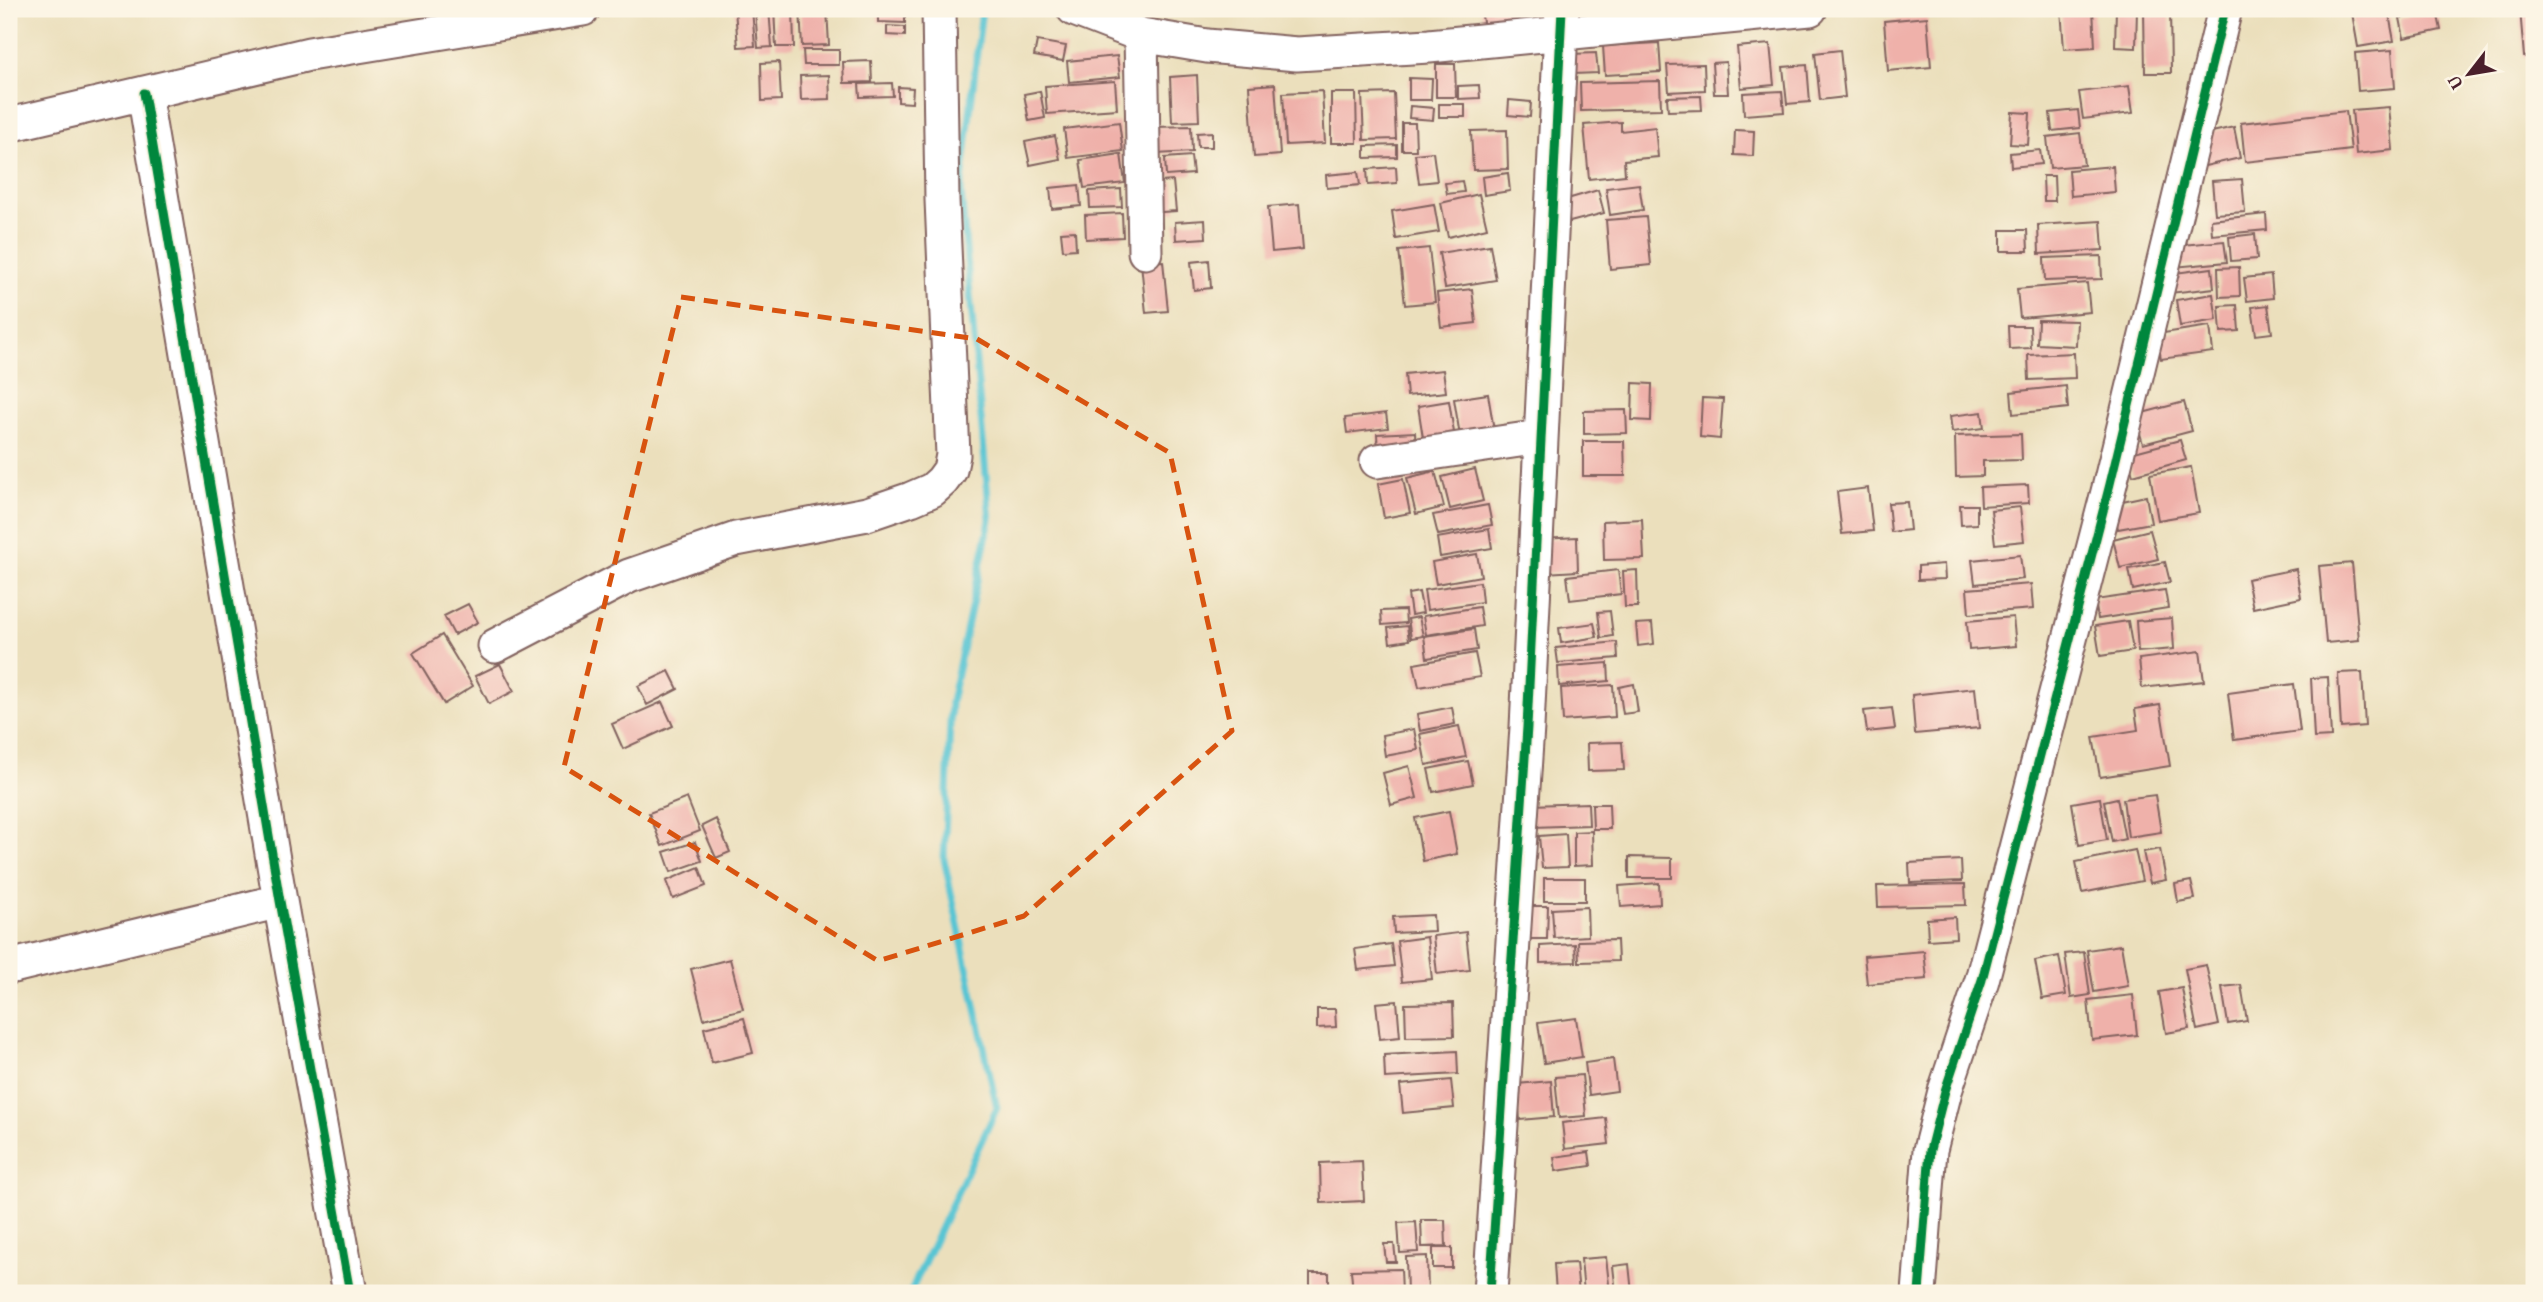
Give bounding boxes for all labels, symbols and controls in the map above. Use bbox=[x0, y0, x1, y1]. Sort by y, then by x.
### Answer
north arrow bbox=[2434, 38, 2504, 108]
text: U bbox=[2439, 70, 2470, 95]

